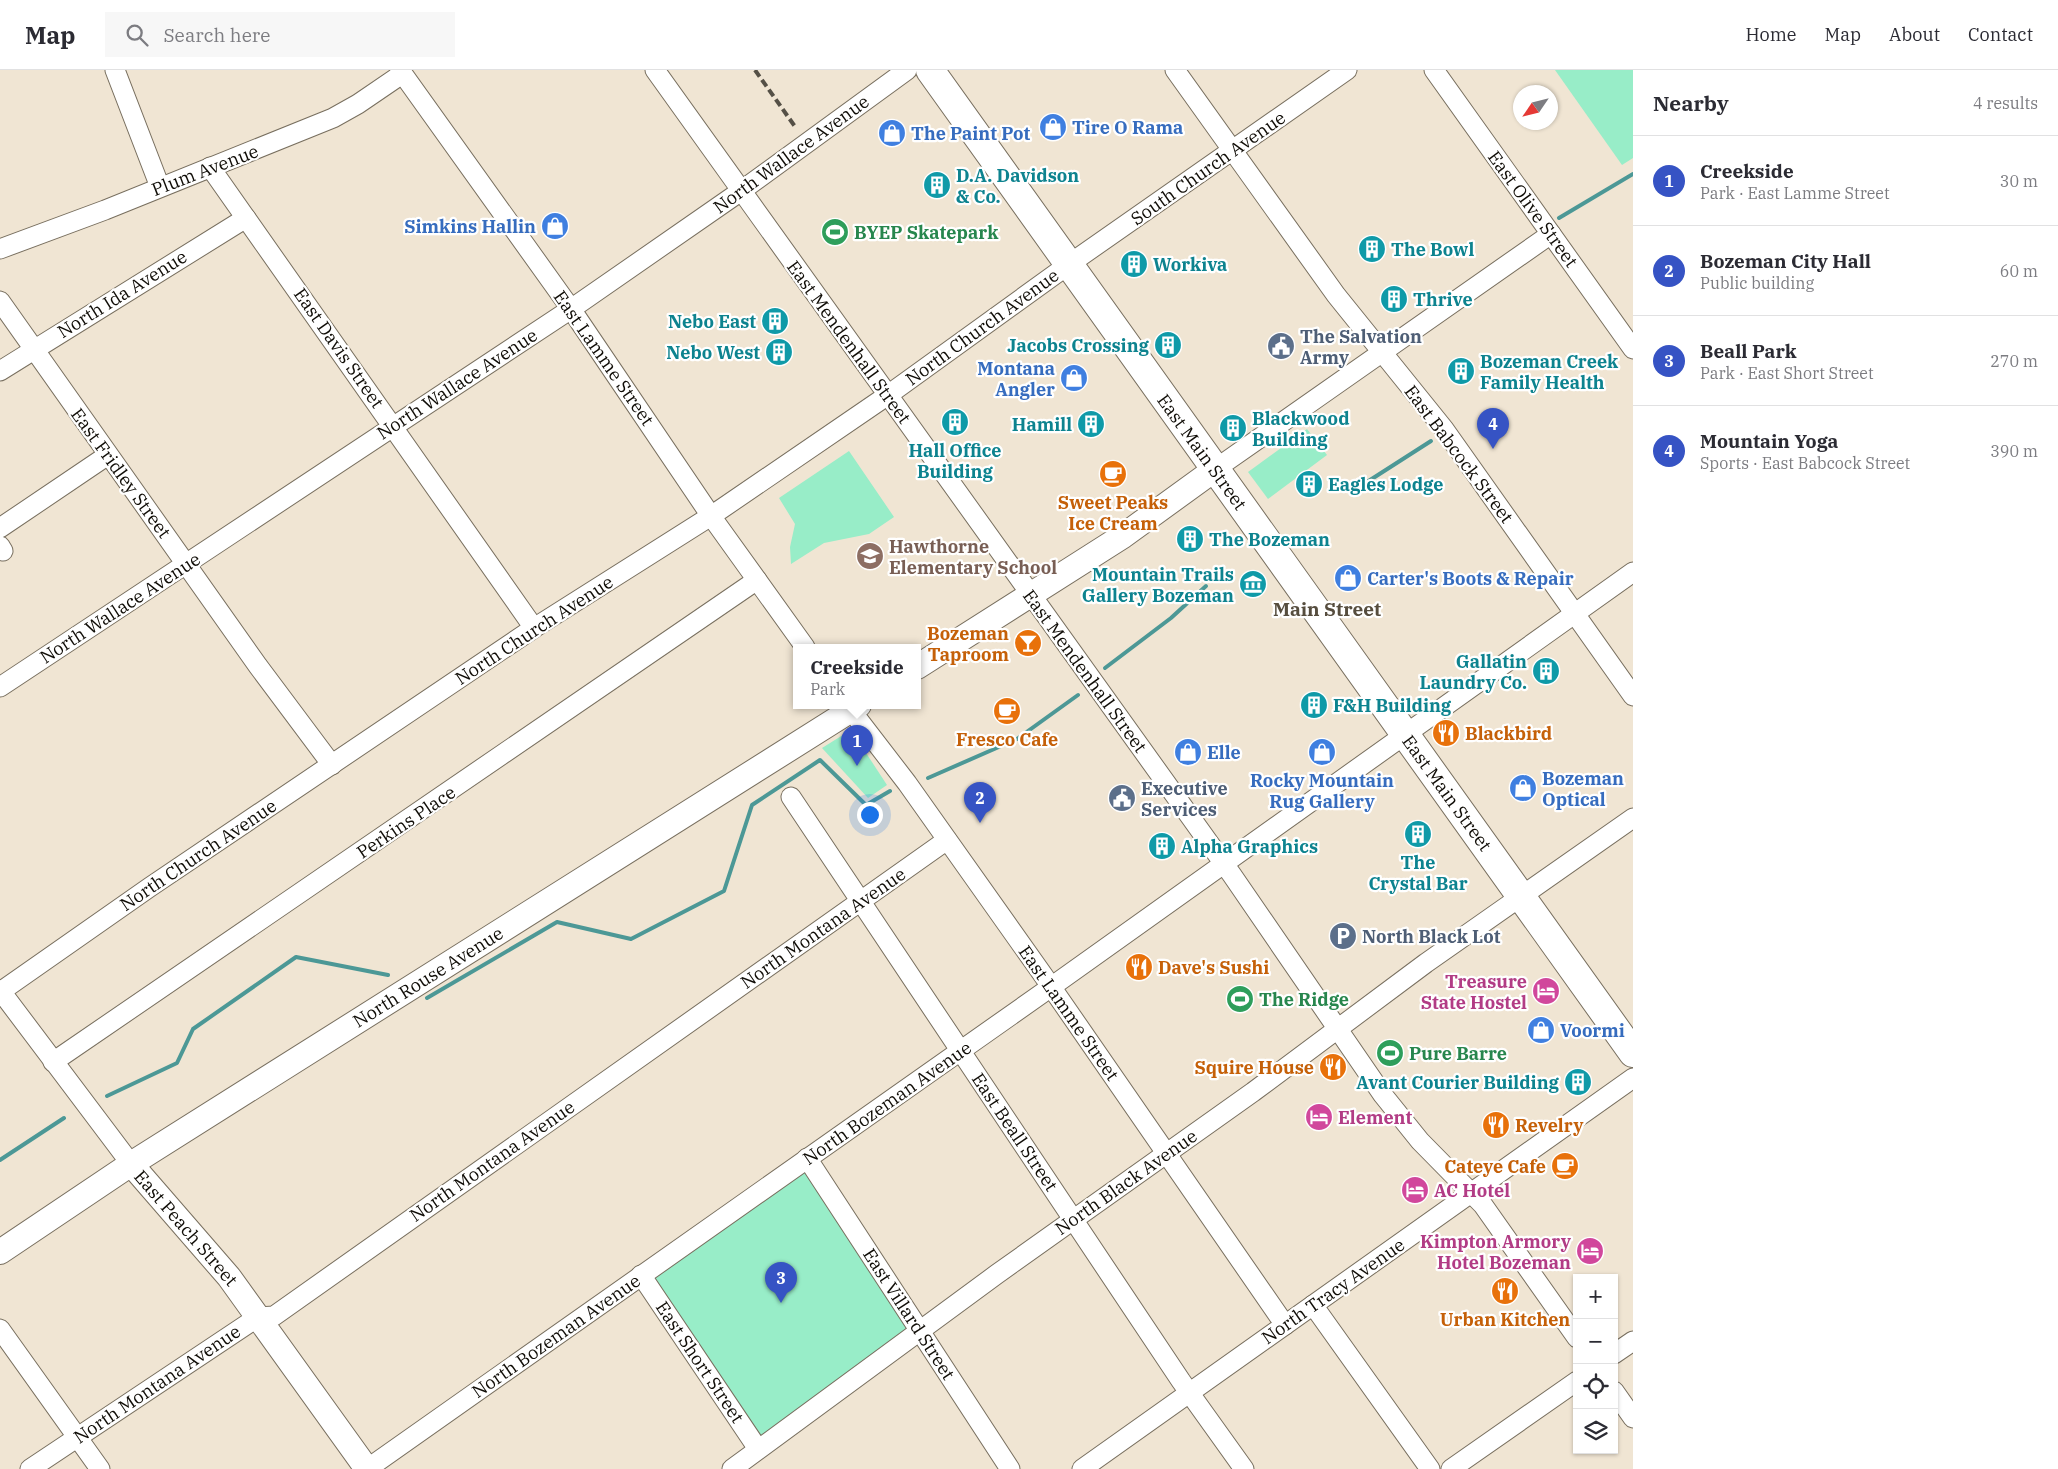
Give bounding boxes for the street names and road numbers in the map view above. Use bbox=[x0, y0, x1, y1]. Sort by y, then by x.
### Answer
street label: North Wallace Avenue bbox=[709, 90, 873, 218]
street label: South Church Avenue bbox=[1126, 106, 1290, 230]
street label: Plum Avenue bbox=[148, 139, 262, 201]
street label: East Olive Street bbox=[1483, 146, 1583, 272]
street label: North Ida Avenue bbox=[53, 245, 191, 343]
street label: East Mendenhall Street bbox=[782, 256, 916, 428]
street label: North Church Avenue bbox=[901, 264, 1063, 390]
street label: East Davis Street bbox=[289, 283, 389, 413]
street label: East Lamme Street bbox=[549, 286, 659, 430]
street label: North Wallace Avenue bbox=[372, 323, 542, 445]
street label: East Babcock Street bbox=[1400, 380, 1518, 528]
street label: East Main Street bbox=[1152, 389, 1252, 515]
street label: East Fridley Street bbox=[66, 403, 176, 543]
street label: North Wallace Avenue bbox=[35, 547, 205, 669]
street label: North Church Avenue bbox=[451, 570, 617, 690]
street label: East Mendenhall Street bbox=[1018, 585, 1152, 757]
street label: East Main Street bbox=[1397, 730, 1497, 856]
street label: Perkins Place bbox=[352, 780, 460, 864]
street label: North Church Avenue bbox=[115, 794, 281, 916]
street label: North Montana Avenue bbox=[736, 862, 910, 994]
street label: North Rouse Avenue bbox=[349, 921, 507, 1033]
street label: East Lamme Street bbox=[1014, 941, 1124, 1085]
street label: North Bozeman Avenue bbox=[798, 1036, 976, 1170]
street label: East Beall Street bbox=[967, 1068, 1063, 1196]
street label: North Montana Avenue bbox=[405, 1095, 579, 1227]
street label: North Black Avenue bbox=[1050, 1124, 1202, 1240]
street label: East Peach Street bbox=[129, 1165, 243, 1291]
street label: North Tracy Avenue bbox=[1257, 1233, 1409, 1349]
street label: East Villard Street bbox=[858, 1244, 960, 1384]
street label: North Bozeman Avenue bbox=[467, 1269, 645, 1403]
street label: East Short Street bbox=[651, 1297, 749, 1427]
street label: North Montana Avenue bbox=[69, 1320, 245, 1448]

